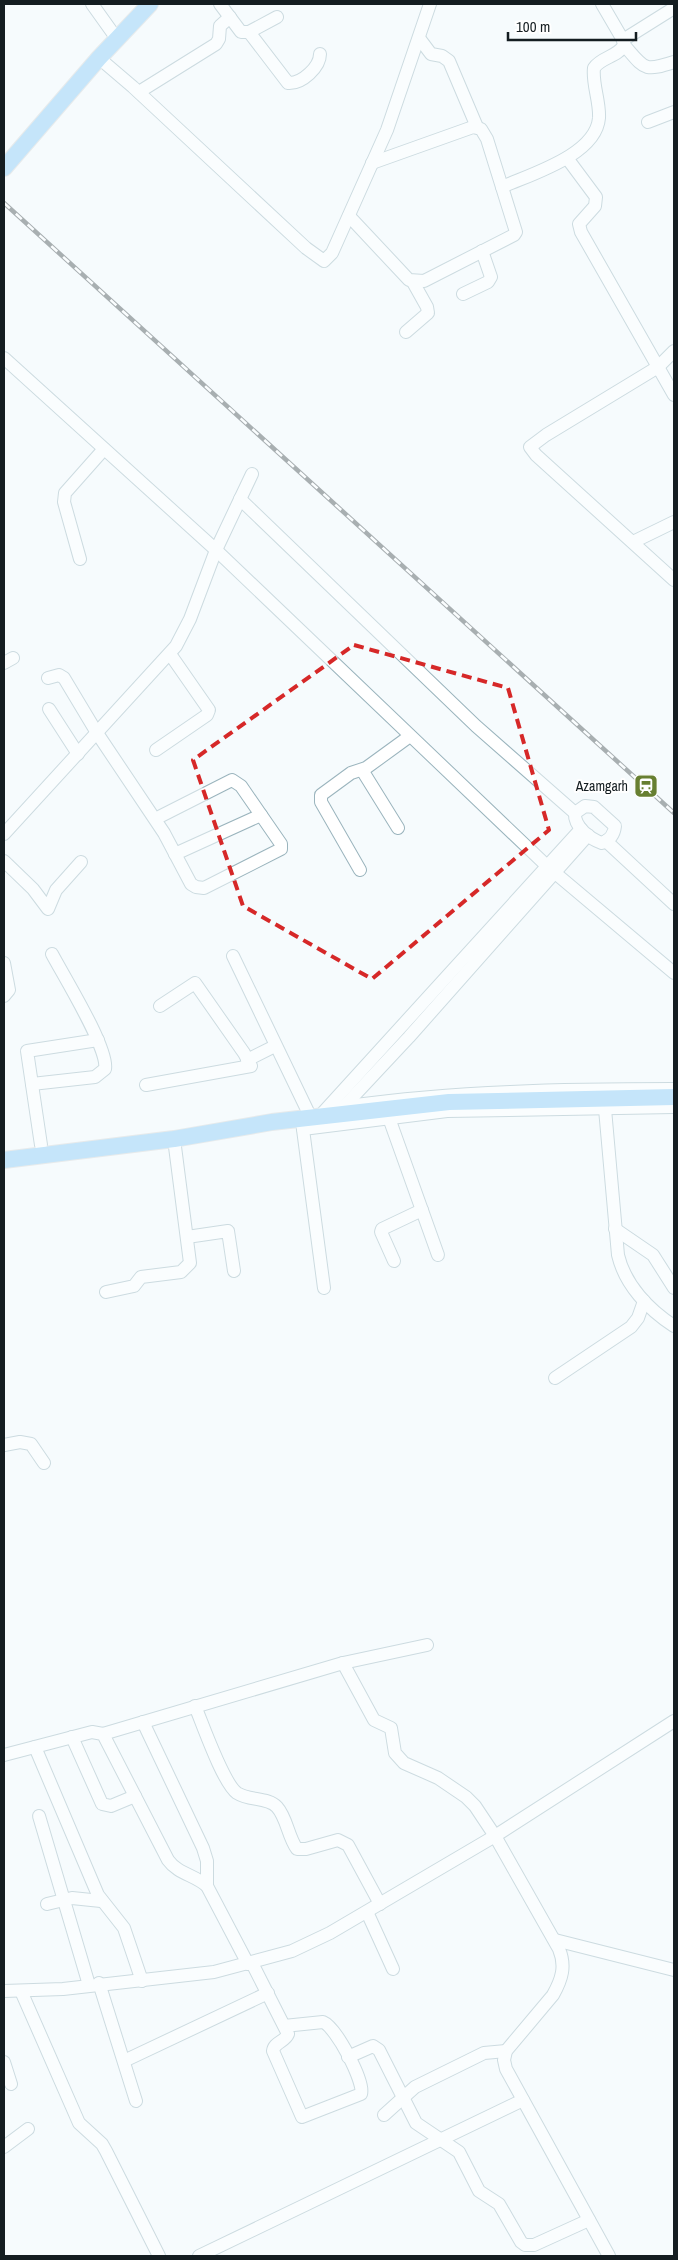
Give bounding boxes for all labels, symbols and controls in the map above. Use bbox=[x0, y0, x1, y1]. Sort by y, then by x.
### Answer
scale bar bbox=[508, 10, 636, 42]
text: 100 m bbox=[516, 16, 550, 37]
station icon: Azamgarh bbox=[633, 773, 659, 799]
place label: Azamgarh bbox=[575, 777, 628, 795]

